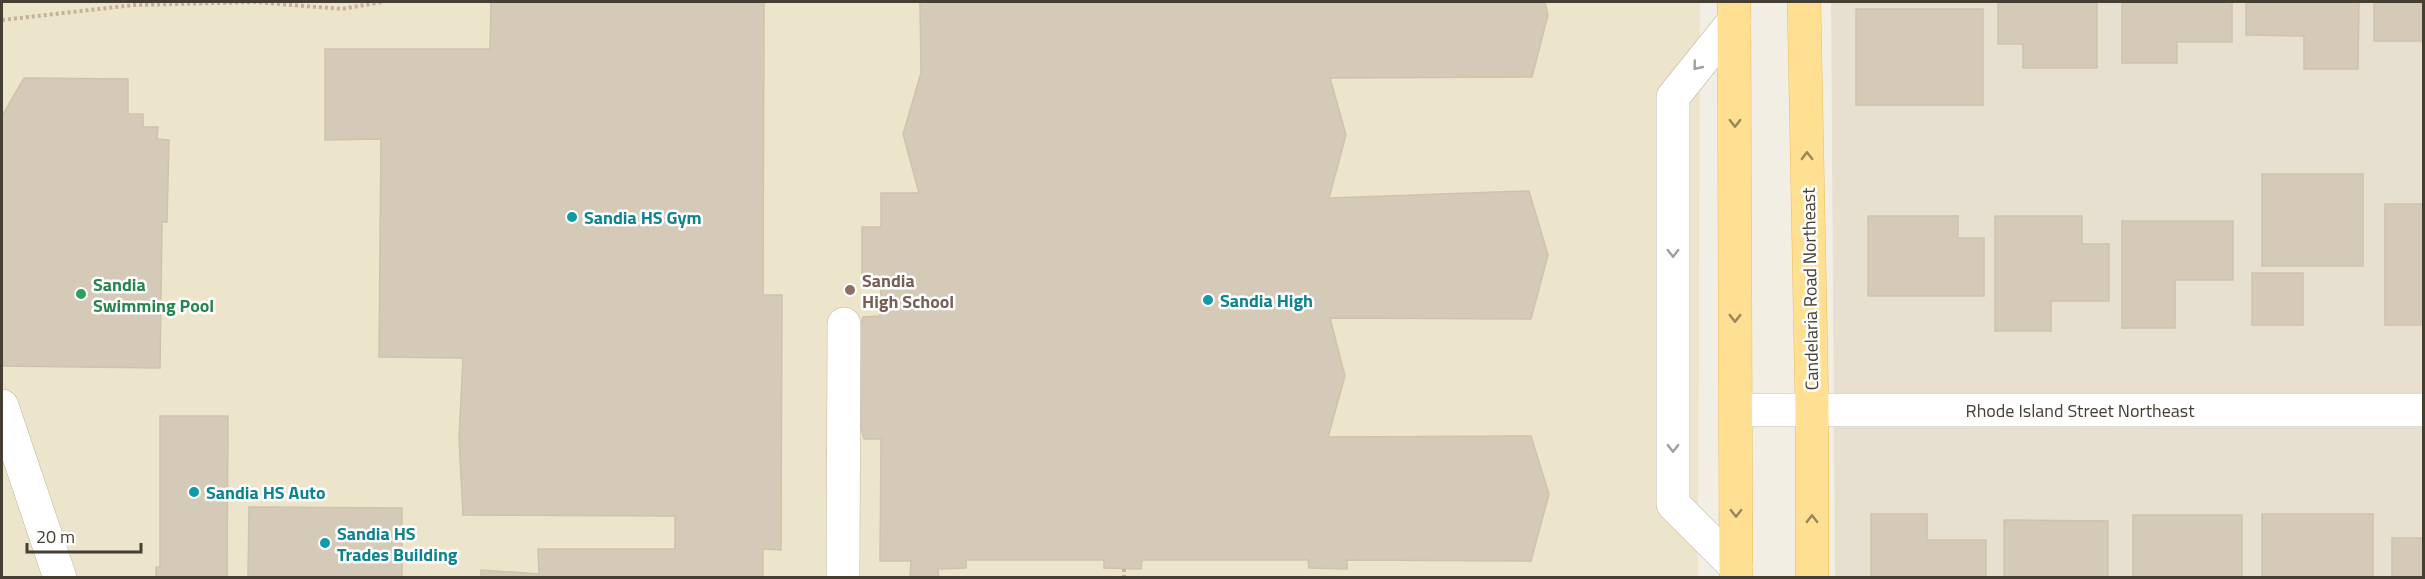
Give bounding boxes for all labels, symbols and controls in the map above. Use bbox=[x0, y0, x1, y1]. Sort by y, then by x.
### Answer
one-way arrow bbox=[1694, 59, 1705, 70]
one-way arrow bbox=[1729, 118, 1741, 127]
one-way arrow bbox=[1801, 152, 1814, 161]
street label: Candelaria Road Northeast bbox=[1795, 187, 1825, 391]
place label: Sandia HS Gym bbox=[584, 204, 702, 231]
marker: Sandia HS Gym bbox=[565, 210, 579, 224]
one-way arrow bbox=[1667, 248, 1679, 257]
place label: Sandia High School bbox=[862, 267, 954, 315]
place label: Sandia Swimming Pool bbox=[93, 271, 214, 319]
marker: Sandia High School bbox=[843, 283, 857, 297]
marker: Sandia Swimming Pool bbox=[74, 287, 88, 301]
place label: Sandia High bbox=[1220, 287, 1313, 314]
marker: Sandia High bbox=[1201, 293, 1215, 307]
one-way arrow bbox=[1729, 313, 1741, 322]
street label: Rhode Island Street Northeast bbox=[1966, 397, 2195, 424]
one-way arrow bbox=[1667, 443, 1679, 452]
place label: Sandia HS Auto bbox=[206, 479, 325, 506]
marker: Sandia HS Auto bbox=[187, 485, 201, 499]
one-way arrow bbox=[1730, 508, 1742, 517]
one-way arrow bbox=[1806, 514, 1818, 523]
scale bar bbox=[27, 516, 141, 554]
place label: Sandia HS Trades Building bbox=[337, 520, 458, 568]
text: 20 m bbox=[36, 523, 75, 550]
marker: Sandia HS Trades Building bbox=[318, 536, 332, 550]

